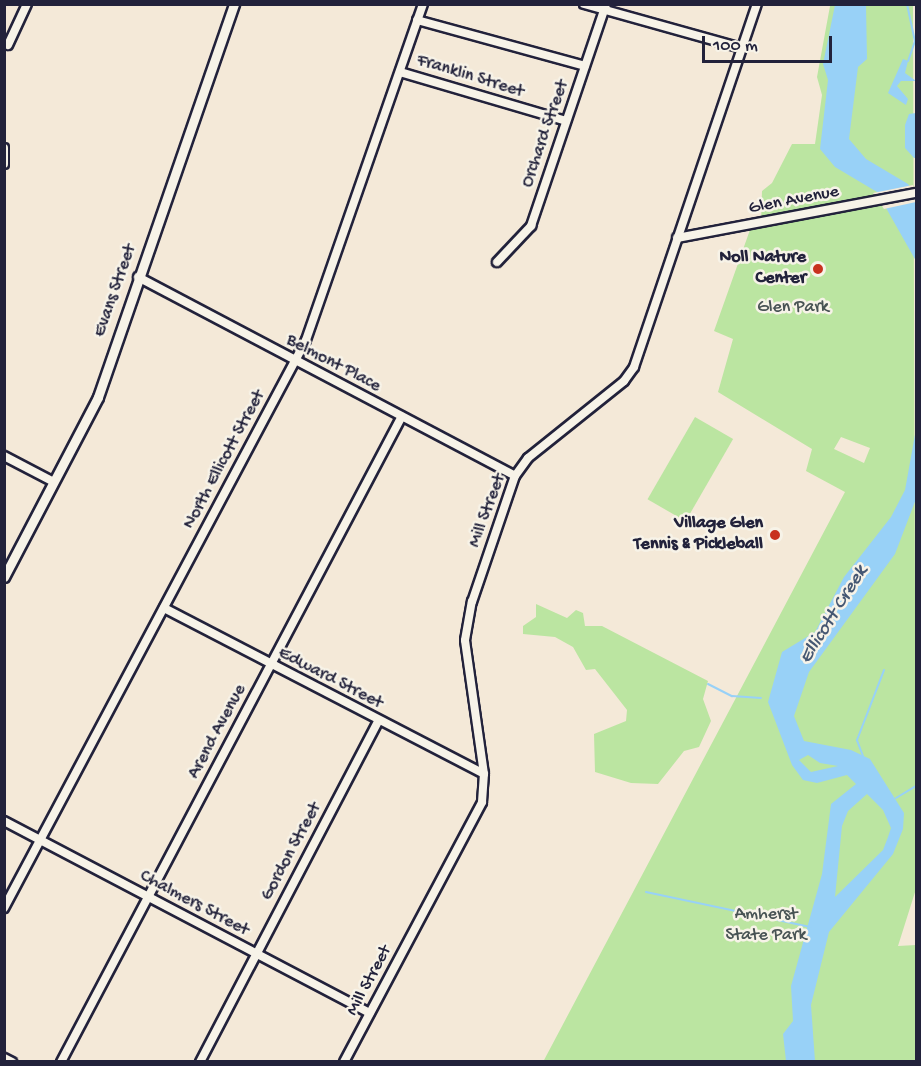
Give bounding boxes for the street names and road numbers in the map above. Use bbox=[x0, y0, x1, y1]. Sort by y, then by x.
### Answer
street label: Franklin Street bbox=[414, 50, 526, 104]
street label: Orchard Street bbox=[518, 77, 574, 191]
street label: Glen Avenue bbox=[747, 182, 841, 220]
street label: Evans Street bbox=[90, 242, 142, 340]
street label: Belmont Place bbox=[282, 330, 384, 398]
street label: North Ellicott Street bbox=[179, 387, 271, 533]
street label: Mill Street bbox=[465, 471, 511, 551]
street label: Edward Street bbox=[274, 643, 386, 715]
street label: Arend Avenue bbox=[184, 681, 252, 783]
street label: Gordon Street bbox=[257, 799, 327, 905]
street label: Chalmers Street bbox=[136, 866, 252, 942]
street label: Mill Street bbox=[342, 942, 398, 1020]

